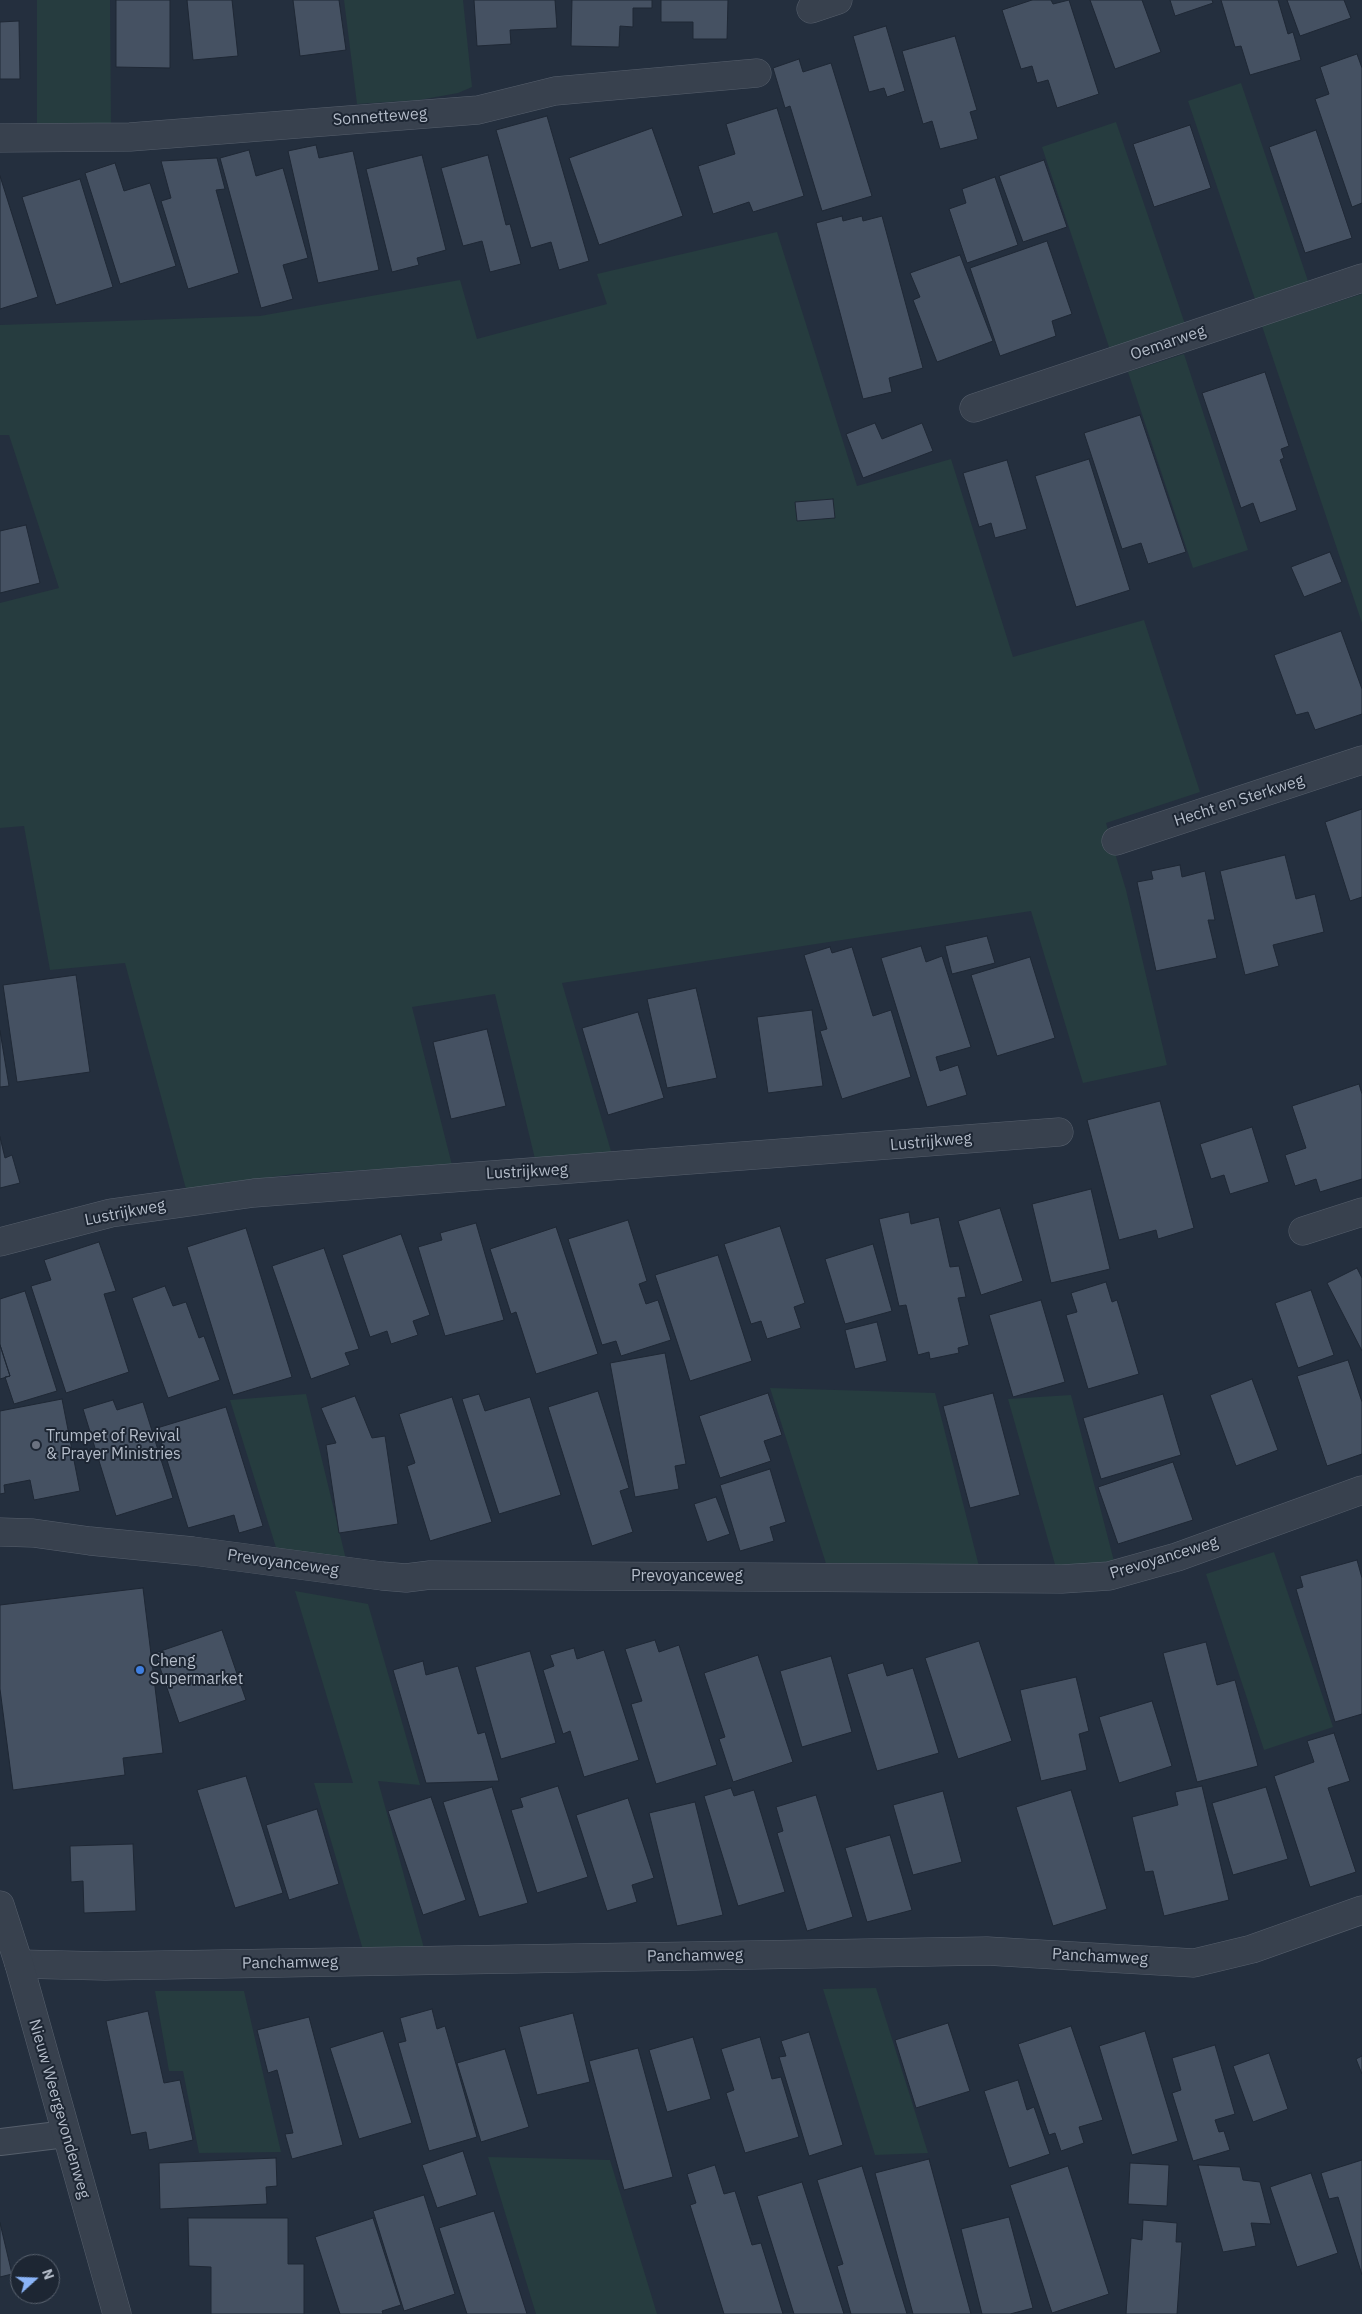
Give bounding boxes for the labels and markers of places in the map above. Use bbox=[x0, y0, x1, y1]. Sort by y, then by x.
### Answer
place label: Trumpet of Revival & Prayer Ministries bbox=[46, 1426, 181, 1464]
marker: Trumpet of Revival & Prayer Ministries bbox=[30, 1439, 42, 1451]
place label: Cheng Supermarket bbox=[150, 1651, 243, 1689]
marker: Cheng Supermarket bbox=[134, 1664, 146, 1676]

